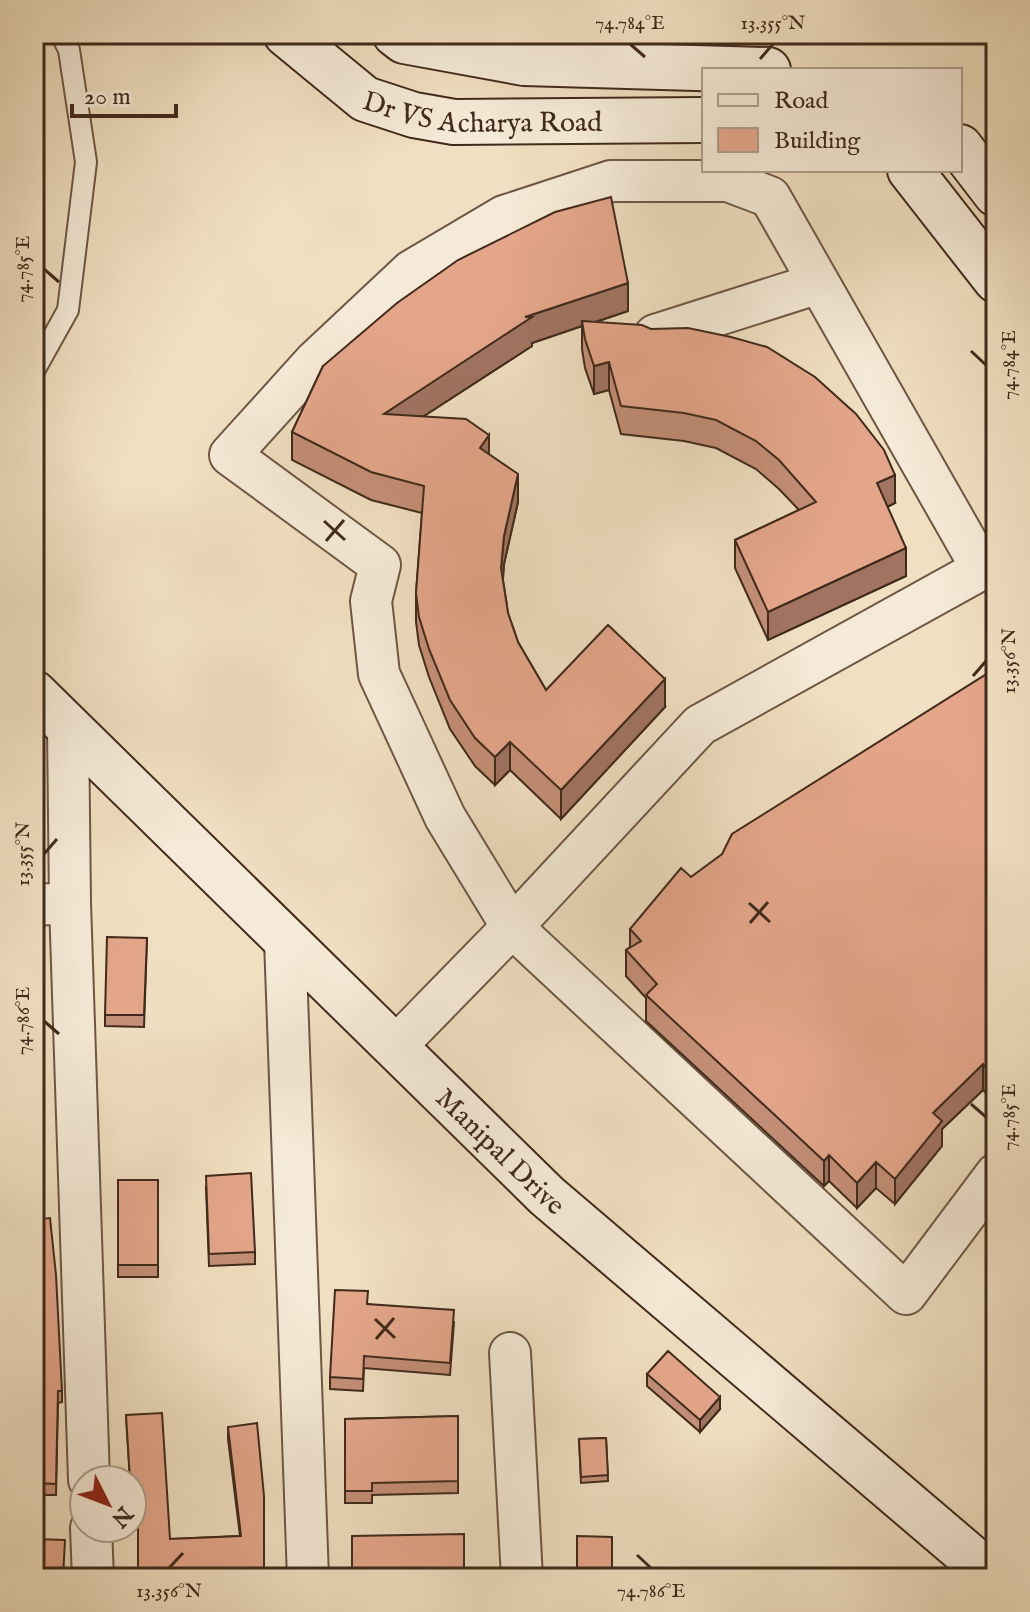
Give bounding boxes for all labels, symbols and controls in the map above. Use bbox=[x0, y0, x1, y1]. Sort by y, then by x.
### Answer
text: 74.784°E bbox=[595, 11, 665, 36]
text: 13.355°N bbox=[741, 11, 805, 36]
scale bar bbox=[72, 68, 176, 118]
legend bbox=[702, 68, 962, 172]
text: 20 m bbox=[84, 82, 131, 113]
street label: Dr VS Acharya Road bbox=[358, 84, 602, 143]
text: Road bbox=[774, 86, 828, 117]
text: Building bbox=[774, 126, 861, 157]
text: 74.785°E bbox=[11, 235, 36, 303]
text: 74.784°E bbox=[997, 330, 1022, 400]
text: 13.356°N bbox=[997, 628, 1022, 694]
text: 13.355°N bbox=[11, 822, 36, 886]
text: 74.786°E bbox=[11, 987, 36, 1055]
street label: Manipal Drive bbox=[427, 1082, 571, 1224]
text: 74.785°E bbox=[997, 1083, 1022, 1151]
north arrow bbox=[68, 1464, 148, 1544]
text: N bbox=[105, 1499, 139, 1532]
text: 13.356°N bbox=[136, 1579, 202, 1604]
text: 74.786°E bbox=[617, 1579, 685, 1604]

